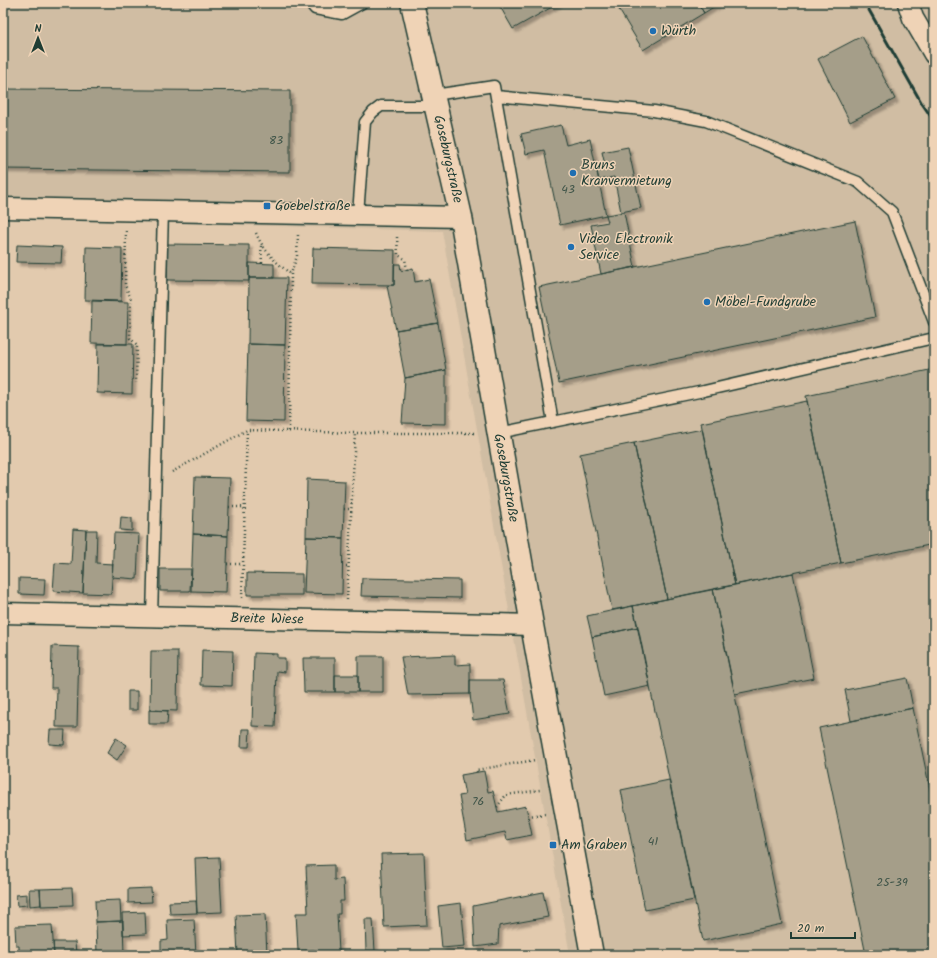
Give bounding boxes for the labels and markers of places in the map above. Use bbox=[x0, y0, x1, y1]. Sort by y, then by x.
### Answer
place label: Würth bbox=[661, 20, 696, 42]
marker: Würth bbox=[648, 26, 658, 36]
place label: Bruns Kranvermietung bbox=[581, 154, 672, 192]
marker: Bruns Kranvermietung bbox=[568, 168, 578, 178]
place label: Goebelstraße bbox=[275, 195, 351, 217]
marker: Goebelstraße bbox=[262, 201, 272, 211]
place label: Video Electronik Service bbox=[579, 228, 673, 266]
marker: Video Electronik Service bbox=[566, 242, 576, 252]
place label: Möbel-Fundgrube bbox=[715, 291, 817, 313]
marker: Möbel-Fundgrube bbox=[702, 297, 712, 307]
place label: Am Graben bbox=[561, 834, 627, 856]
marker: Am Graben bbox=[548, 840, 558, 850]

